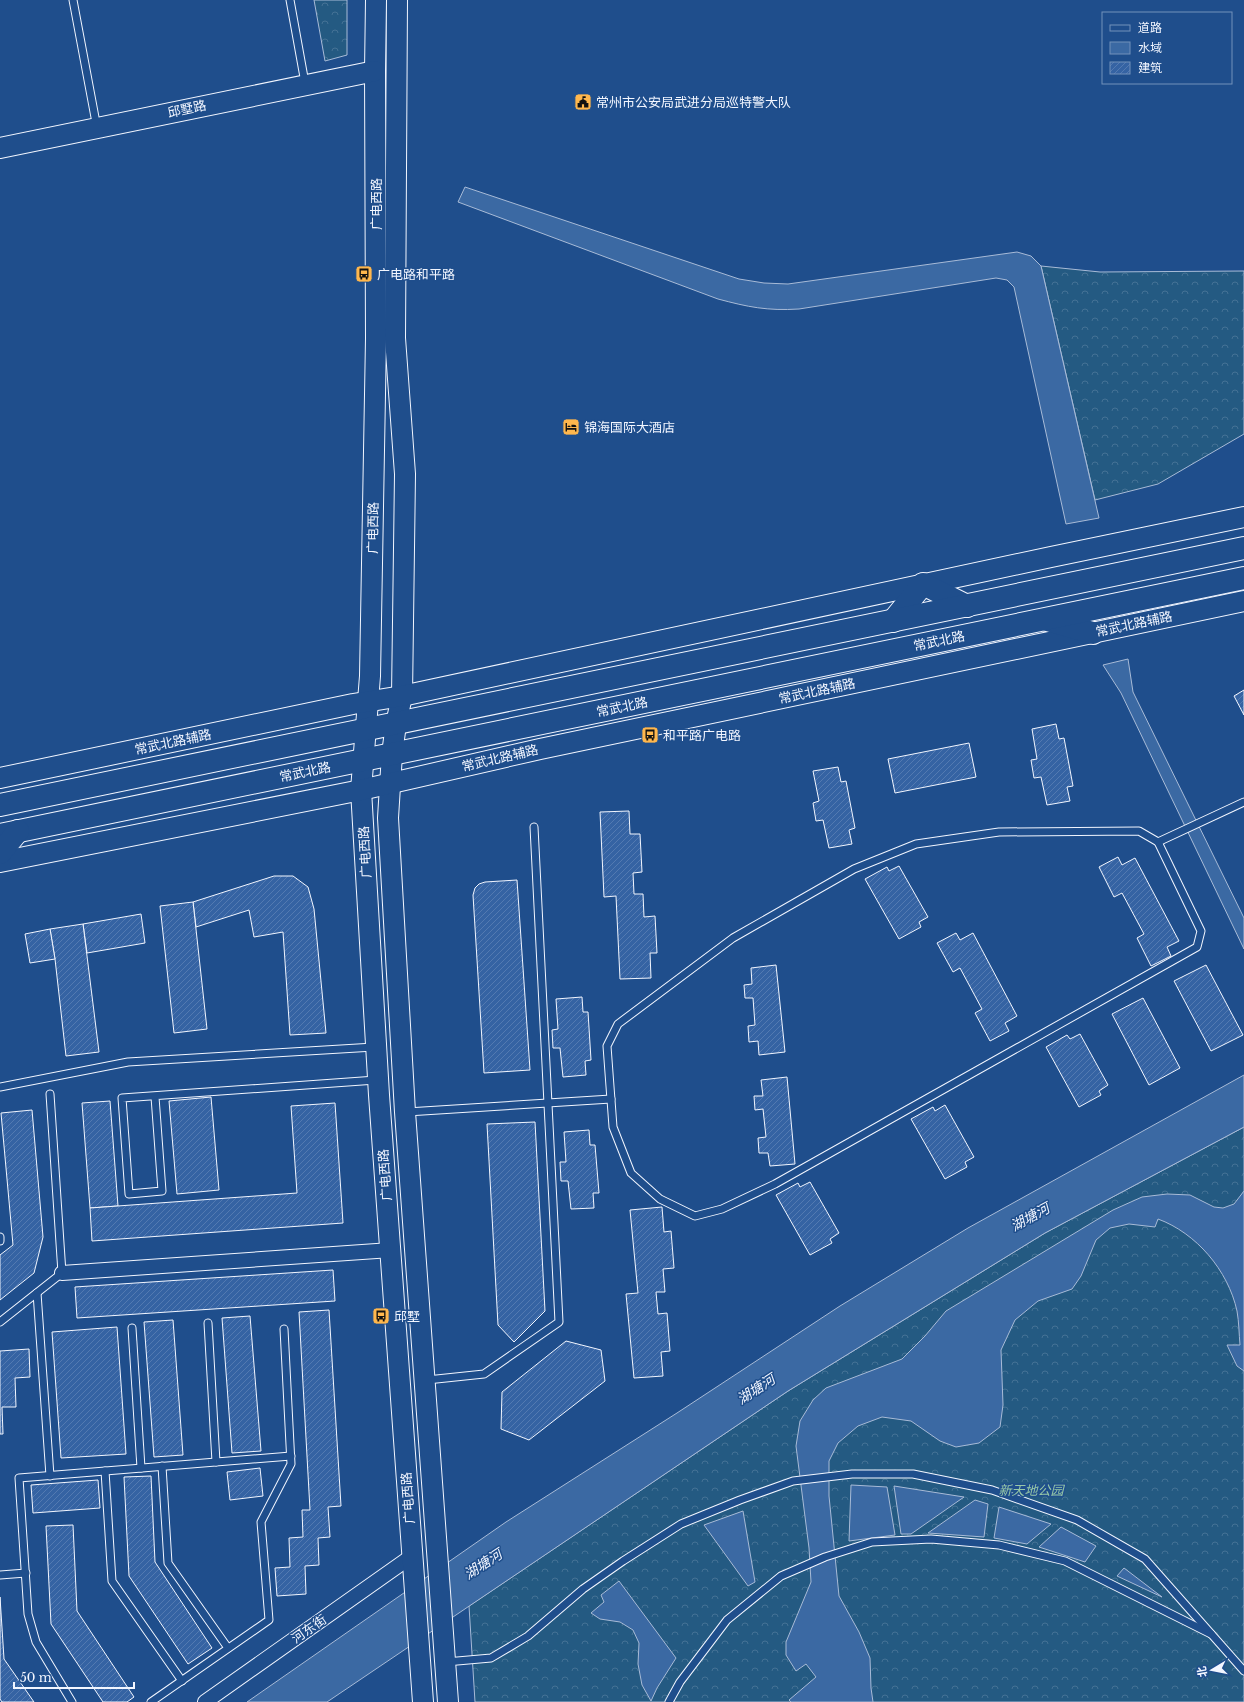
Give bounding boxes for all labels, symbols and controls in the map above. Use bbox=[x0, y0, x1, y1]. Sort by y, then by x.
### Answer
legend bbox=[1102, 12, 1232, 84]
text: 道路 bbox=[1138, 20, 1162, 35]
text: 水域 bbox=[1138, 40, 1162, 55]
text: 建筑 bbox=[1138, 60, 1162, 75]
public building icon: 常州市公安局武进分局巡特警大队 bbox=[573, 92, 593, 112]
place label: 常州市公安局武进分局巡特警大队 bbox=[596, 94, 791, 111]
street label: 邱墅路 bbox=[166, 97, 208, 121]
street label: 广电西路 bbox=[368, 178, 385, 230]
bus stop icon: 广电路和平路 bbox=[354, 264, 374, 284]
place label: 广电路和平路 bbox=[377, 266, 455, 283]
hotel icon: 锦海国际大酒店 bbox=[561, 417, 581, 437]
place label: 锦海国际大酒店 bbox=[584, 419, 675, 436]
street label: 广电西路 bbox=[364, 502, 382, 554]
street label: 常武北路辅路 bbox=[1094, 608, 1174, 640]
street label: 常武北路 bbox=[912, 627, 966, 655]
street label: 常武北路辅路 bbox=[777, 675, 857, 707]
street label: 常武北路 bbox=[595, 693, 649, 721]
bus stop icon: 和平路广电路 bbox=[640, 725, 660, 745]
street label: 常武北路辅路 bbox=[133, 726, 213, 758]
place label: 和平路广电路 bbox=[663, 727, 741, 744]
street label: 常武北路辅路 bbox=[460, 741, 540, 775]
street label: 常武北路 bbox=[278, 758, 332, 786]
street label: 广电西路 bbox=[355, 826, 375, 878]
street label: 广电西路 bbox=[375, 1148, 395, 1202]
water label: 湖塘河 bbox=[1007, 1197, 1055, 1235]
bus stop icon: 邱墅 bbox=[371, 1306, 391, 1326]
place label: 邱墅 bbox=[394, 1308, 420, 1325]
water label: 湖塘河 bbox=[733, 1368, 781, 1408]
street label: 广电西路 bbox=[398, 1471, 418, 1525]
park label: 新天地公园 bbox=[998, 1482, 1065, 1499]
water label: 湖塘河 bbox=[460, 1543, 508, 1583]
street label: 河东街 bbox=[288, 1611, 330, 1647]
north arrow bbox=[1192, 1650, 1232, 1690]
scale bar bbox=[14, 1664, 134, 1690]
text: 北 bbox=[1194, 1665, 1210, 1678]
text: 50 m bbox=[20, 1670, 52, 1685]

